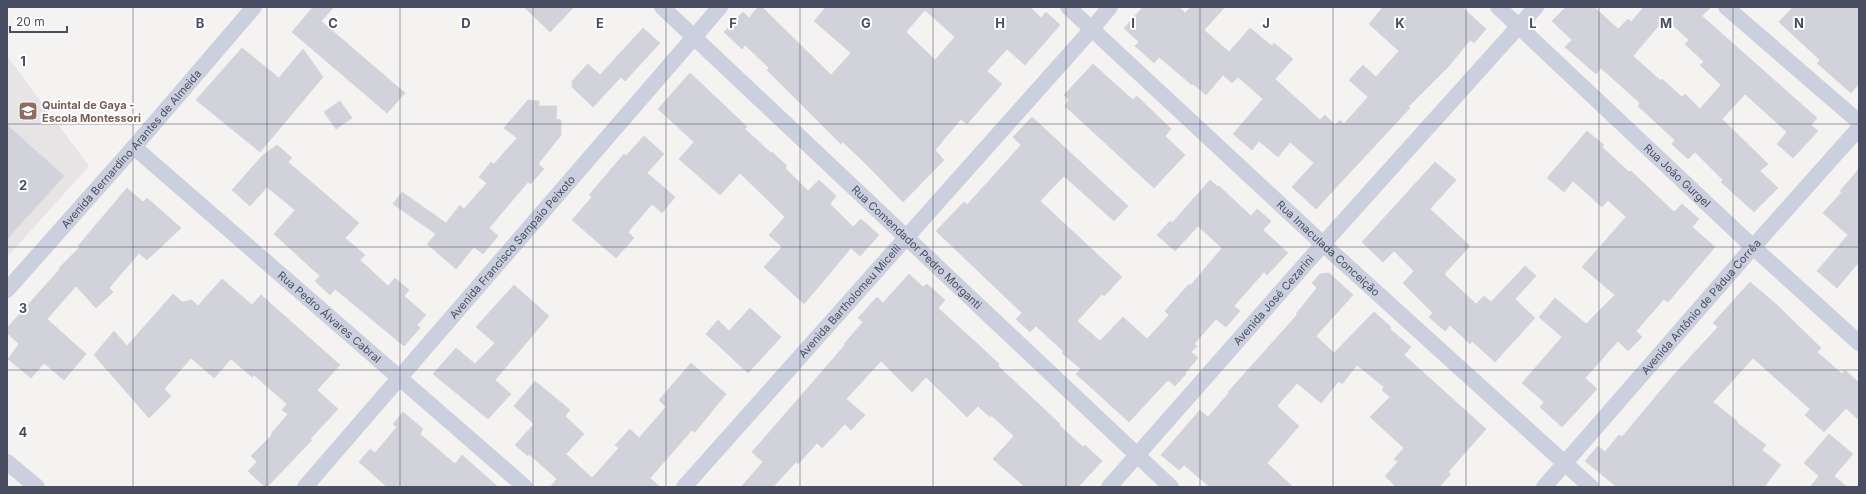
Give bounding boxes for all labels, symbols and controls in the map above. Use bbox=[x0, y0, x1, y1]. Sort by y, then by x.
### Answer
scale bar bbox=[10, 8, 67, 34]
text: 20 m bbox=[16, 14, 45, 29]
text: B bbox=[196, 15, 205, 31]
text: C bbox=[328, 15, 338, 31]
text: D bbox=[461, 15, 471, 31]
text: E bbox=[596, 15, 604, 31]
text: F bbox=[729, 15, 737, 31]
text: G bbox=[861, 15, 871, 31]
text: H bbox=[995, 15, 1005, 31]
text: I bbox=[1131, 15, 1135, 31]
text: J bbox=[1262, 15, 1270, 31]
text: K bbox=[1395, 15, 1405, 31]
text: L bbox=[1529, 15, 1537, 31]
text: M bbox=[1660, 15, 1672, 31]
text: N bbox=[1794, 15, 1804, 31]
text: 1 bbox=[20, 53, 26, 69]
street label: Avenida Bernardino Arantes de Almeida bbox=[58, 67, 204, 231]
place label: Quintal de Gaya - Escola Montessori bbox=[42, 98, 141, 125]
school or university icon: Quintal de Gaya - Escola Montessori bbox=[17, 100, 39, 122]
street label: Rua João Gurgel bbox=[1641, 141, 1713, 210]
street label: Avenida Francisco Sampaio Peixoto bbox=[447, 172, 578, 322]
text: 2 bbox=[19, 177, 27, 193]
street label: Rua Comendador Pedro Morganti bbox=[849, 182, 985, 312]
street label: Rua Imaculada Conceição bbox=[1274, 198, 1383, 299]
street label: Avenida Antônio de Pádua Corrêa bbox=[1638, 236, 1764, 377]
street label: Avenida Bartholomeu Micelli bbox=[795, 241, 904, 361]
street label: Avenida José Cezarini bbox=[1230, 252, 1317, 348]
street label: Rua Pedro Álvares Cabral bbox=[275, 268, 384, 366]
text: 3 bbox=[19, 300, 27, 316]
text: 4 bbox=[19, 424, 28, 440]

